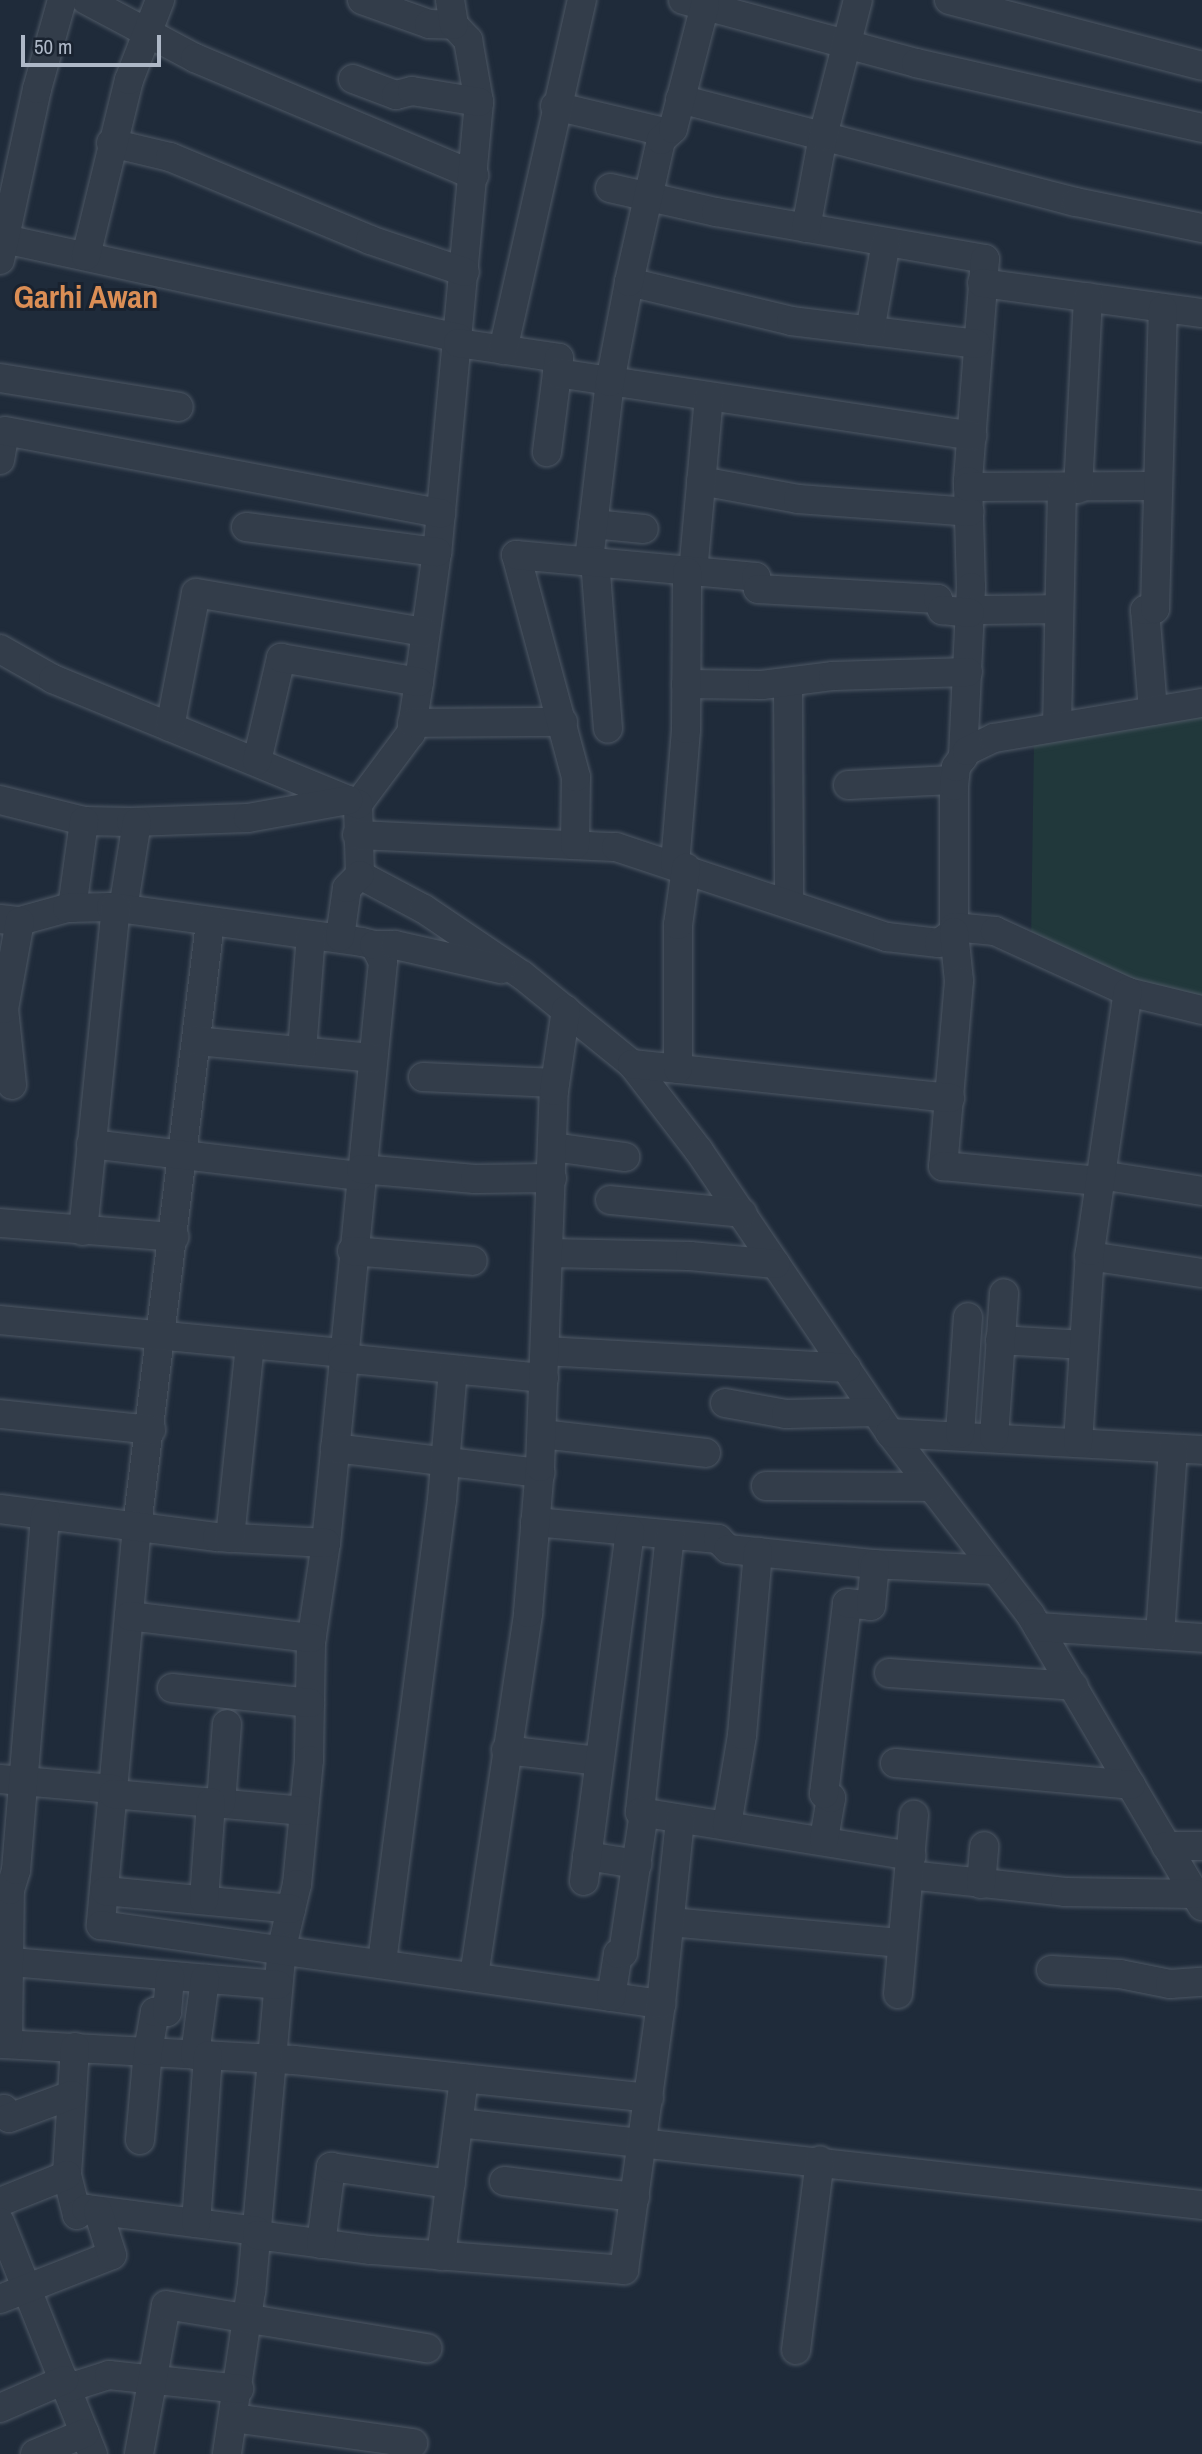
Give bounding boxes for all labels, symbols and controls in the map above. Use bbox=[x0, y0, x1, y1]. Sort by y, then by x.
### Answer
scale bar bbox=[24, 21, 164, 65]
text: 50 m bbox=[34, 32, 72, 61]
district label: Garhi Awan bbox=[13, 278, 159, 316]

